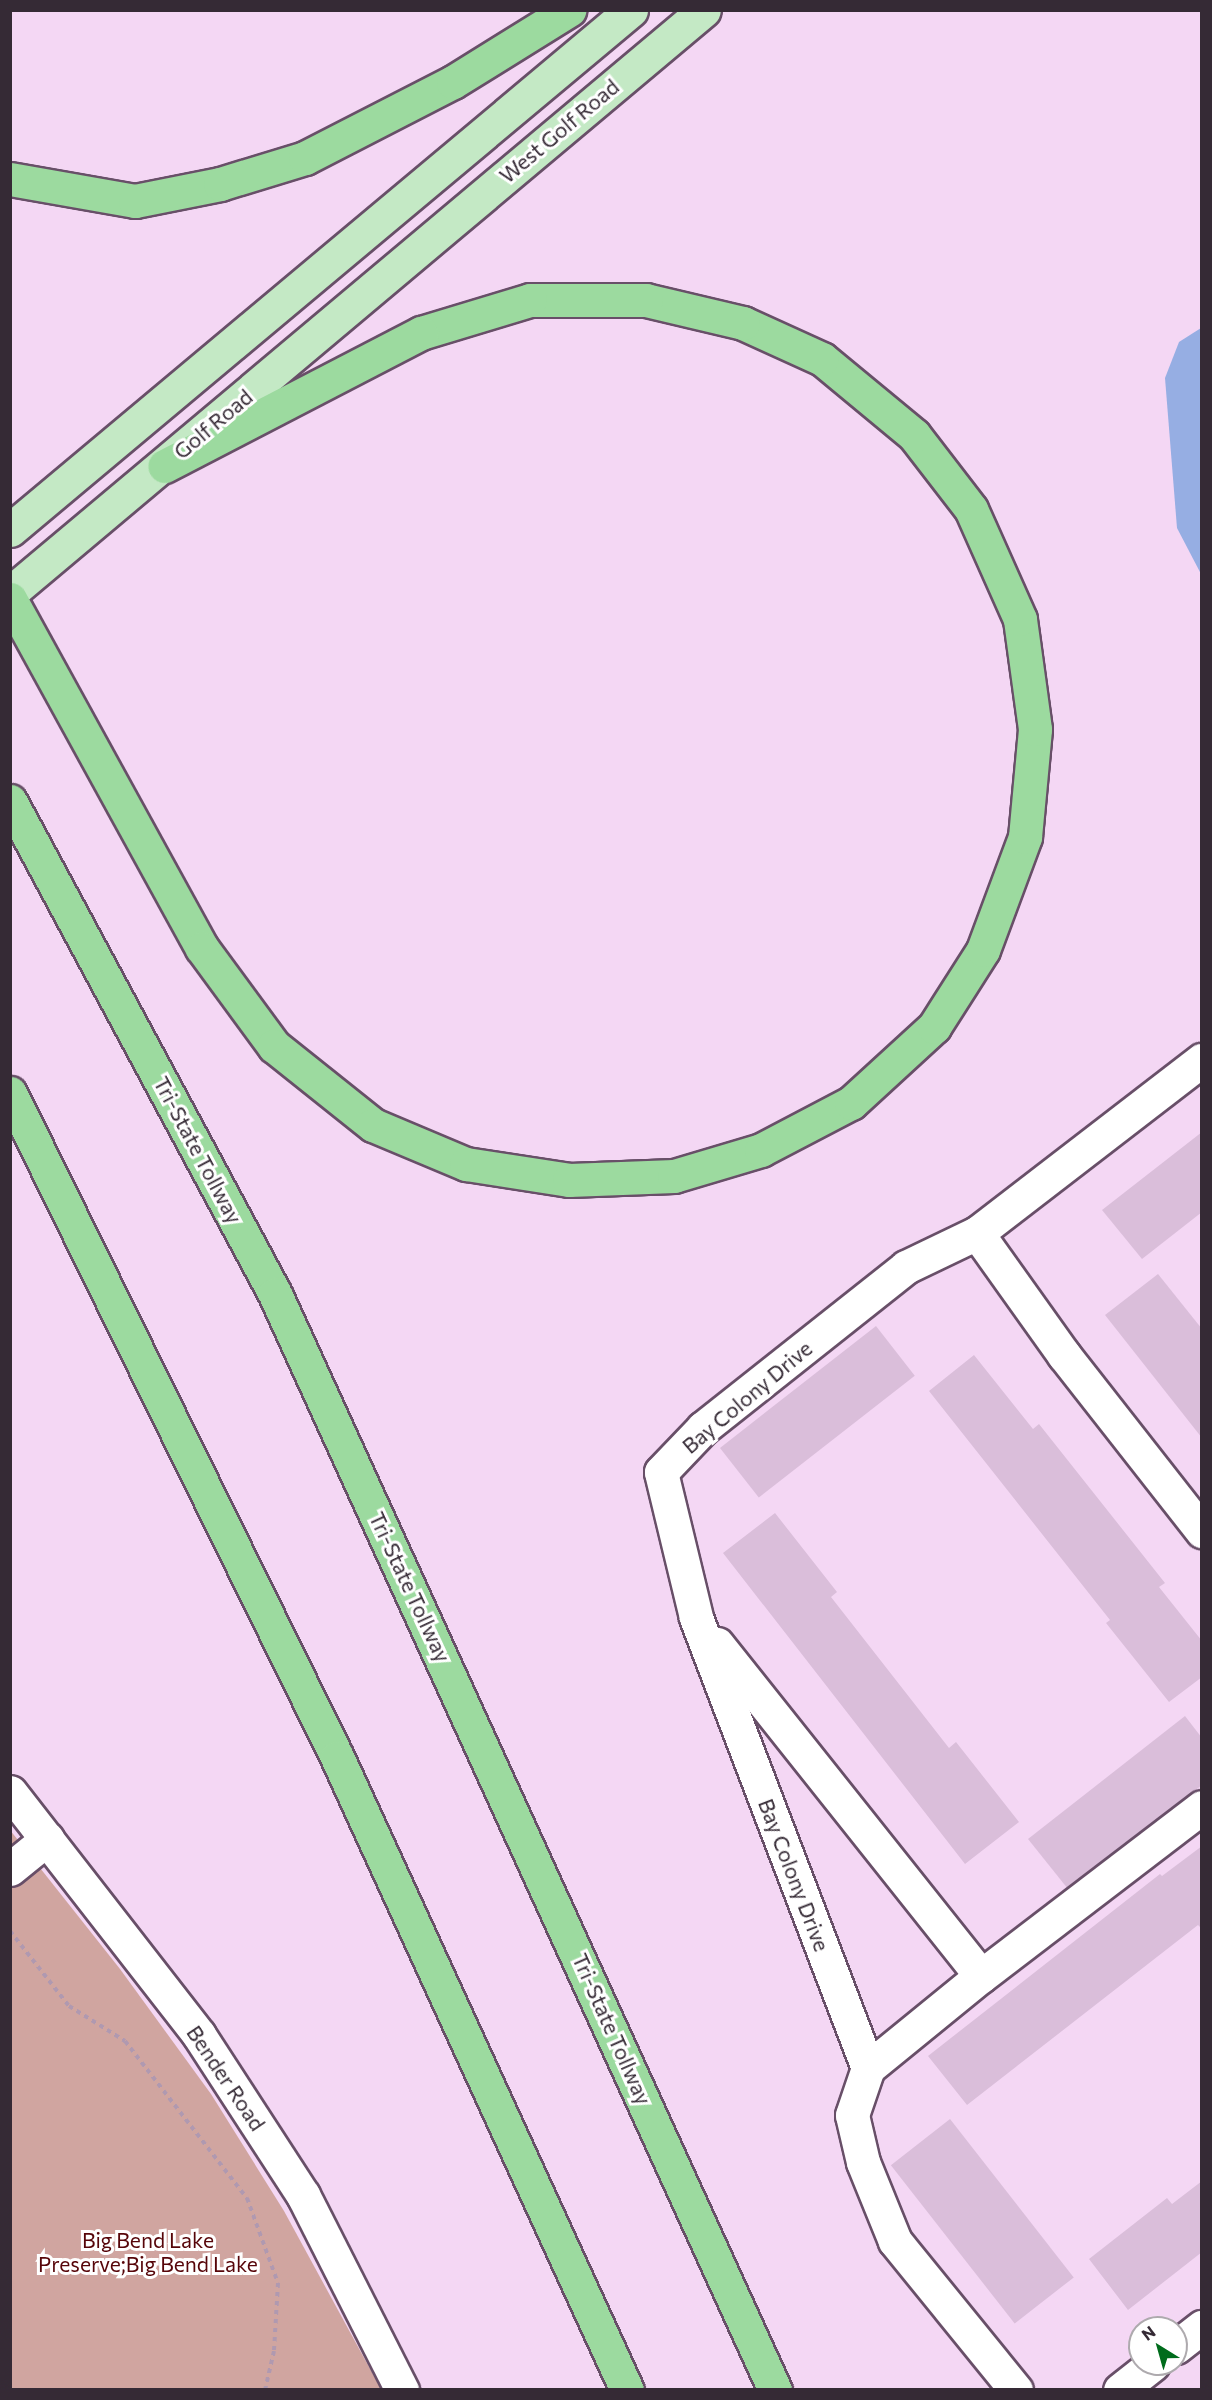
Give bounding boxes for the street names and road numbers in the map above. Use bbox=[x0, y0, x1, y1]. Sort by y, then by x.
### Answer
street label: West Golf Road bbox=[494, 74, 624, 188]
street label: Golf Road bbox=[169, 384, 257, 464]
street label: Tri-State Tollway bbox=[149, 1072, 247, 1228]
street label: Bay Colony Drive bbox=[677, 1335, 817, 1459]
street label: Tri-State Tollway bbox=[364, 1508, 456, 1666]
street label: Bay Colony Drive bbox=[753, 1795, 835, 1955]
street label: Tri-State Tollway bbox=[567, 1949, 657, 2109]
street label: Bender Road bbox=[182, 2021, 270, 2135]

